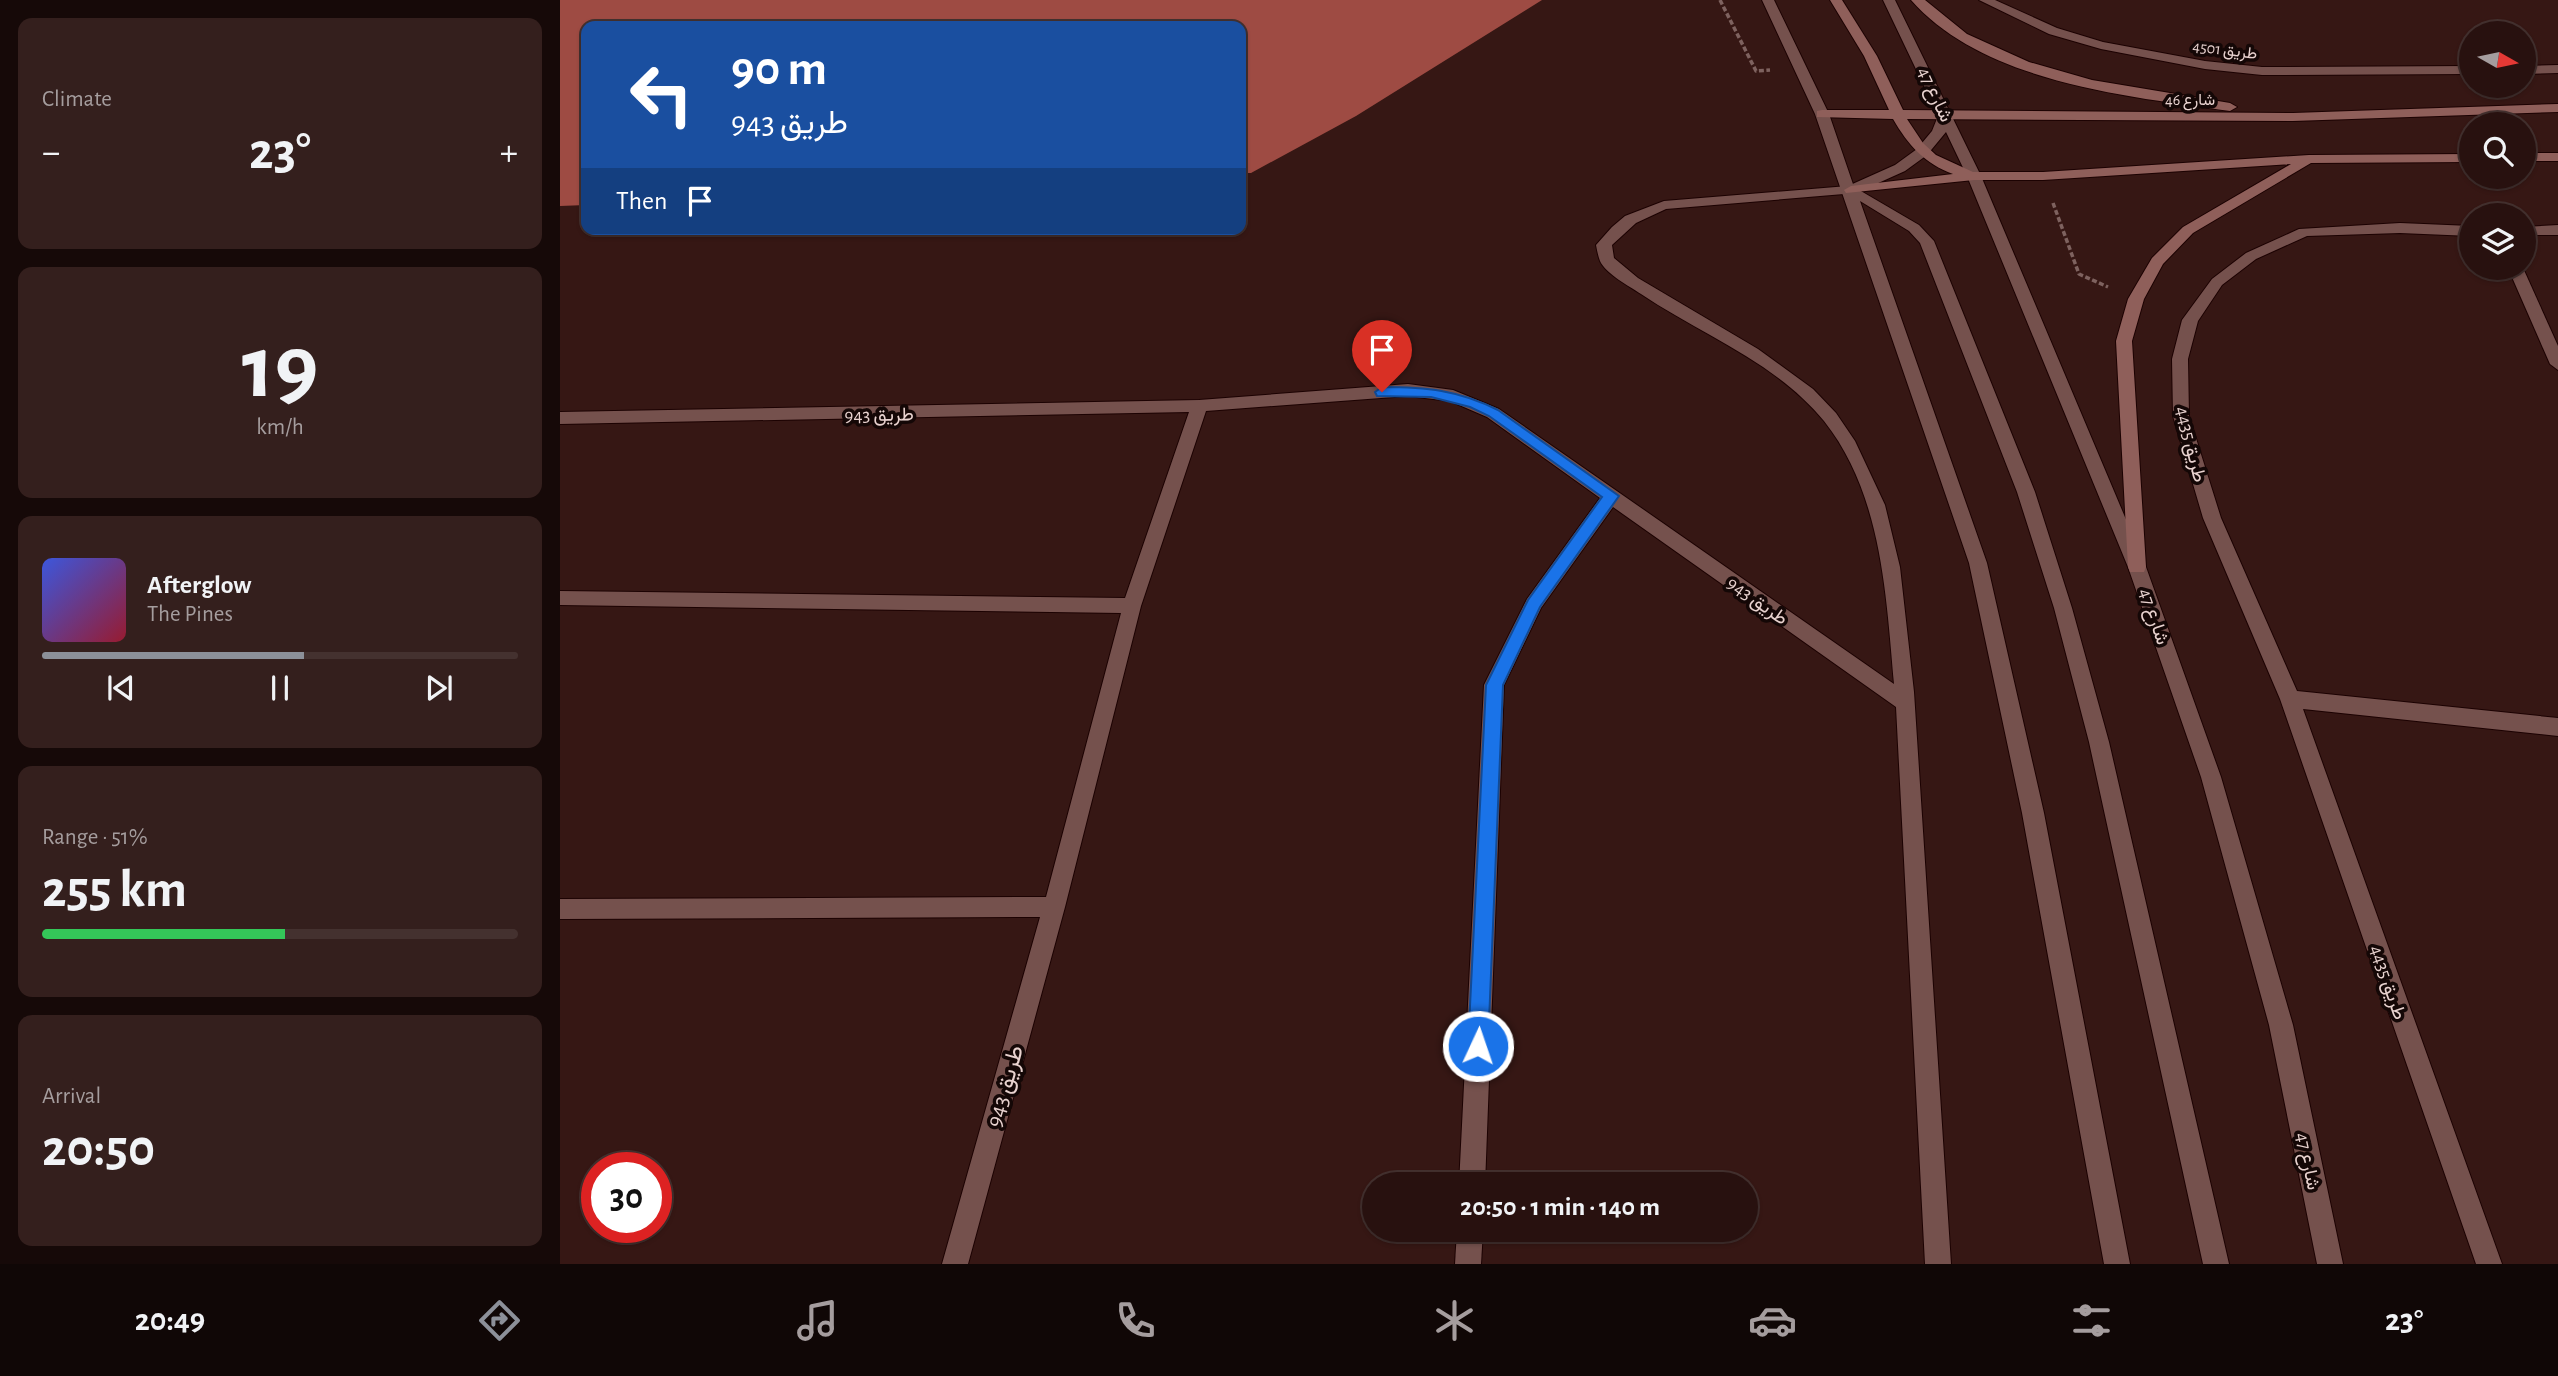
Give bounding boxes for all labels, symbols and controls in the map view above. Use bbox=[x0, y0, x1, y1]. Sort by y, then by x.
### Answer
north arrow bbox=[2459, 21, 2536, 98]
map controls bbox=[2459, 21, 2536, 280]
street label: طريق 4501 bbox=[2191, 38, 2258, 64]
text: 90 m bbox=[731, 45, 827, 94]
icon: left bbox=[616, 49, 707, 140]
street label: شارع 47 bbox=[1912, 64, 1956, 126]
text: Climate bbox=[42, 88, 112, 111]
street label: شارع 46 bbox=[2165, 92, 2215, 111]
text: طريق 943 bbox=[731, 107, 848, 139]
button: search bbox=[2459, 112, 2536, 189]
text: 23° bbox=[249, 126, 311, 178]
text: − bbox=[42, 134, 60, 172]
text: + bbox=[500, 134, 518, 172]
icon: arrive bbox=[681, 182, 719, 220]
text: Then bbox=[616, 188, 667, 214]
button: layers bbox=[2459, 203, 2536, 280]
pin bbox=[1352, 320, 1412, 392]
text: 19 bbox=[242, 323, 318, 414]
icon: arrive bbox=[1363, 331, 1401, 369]
street label: طريق 4435 bbox=[2171, 404, 2209, 484]
street label: طريق 943 bbox=[844, 405, 914, 427]
text: km/h bbox=[256, 416, 304, 439]
text: Afterglow bbox=[147, 572, 251, 598]
street label: طريق 943 bbox=[1723, 574, 1791, 630]
street label: شارع 47 bbox=[2133, 586, 2172, 648]
text: The Pines bbox=[147, 603, 233, 626]
icon: previous bbox=[102, 669, 140, 707]
icon: pause bbox=[261, 669, 299, 707]
icon: next bbox=[420, 669, 458, 707]
text: Range · 51% bbox=[42, 826, 148, 849]
text: 255 km bbox=[42, 864, 187, 916]
street label: طريق 4435 bbox=[2365, 943, 2409, 1023]
position arrow bbox=[1441, 1009, 1515, 1083]
street label: طريق 943 bbox=[983, 1043, 1030, 1130]
text: Arrival bbox=[42, 1085, 101, 1108]
text: 20:50 bbox=[42, 1123, 155, 1175]
street label: شارع 47 bbox=[2290, 1131, 2323, 1192]
speed limit sign: 30 bbox=[581, 1152, 672, 1243]
text: 20:50 · 1 min · 140 m bbox=[1460, 1194, 1660, 1220]
icon: directions bbox=[475, 1296, 524, 1345]
icon: music bbox=[793, 1296, 842, 1345]
icon: phone bbox=[1111, 1296, 1160, 1345]
icon: climate bbox=[1430, 1296, 1479, 1345]
icon: car bbox=[1748, 1296, 1797, 1345]
icon: filters bbox=[2067, 1296, 2116, 1345]
text: 20:49 bbox=[135, 1304, 205, 1336]
text: 23° bbox=[2385, 1304, 2423, 1336]

